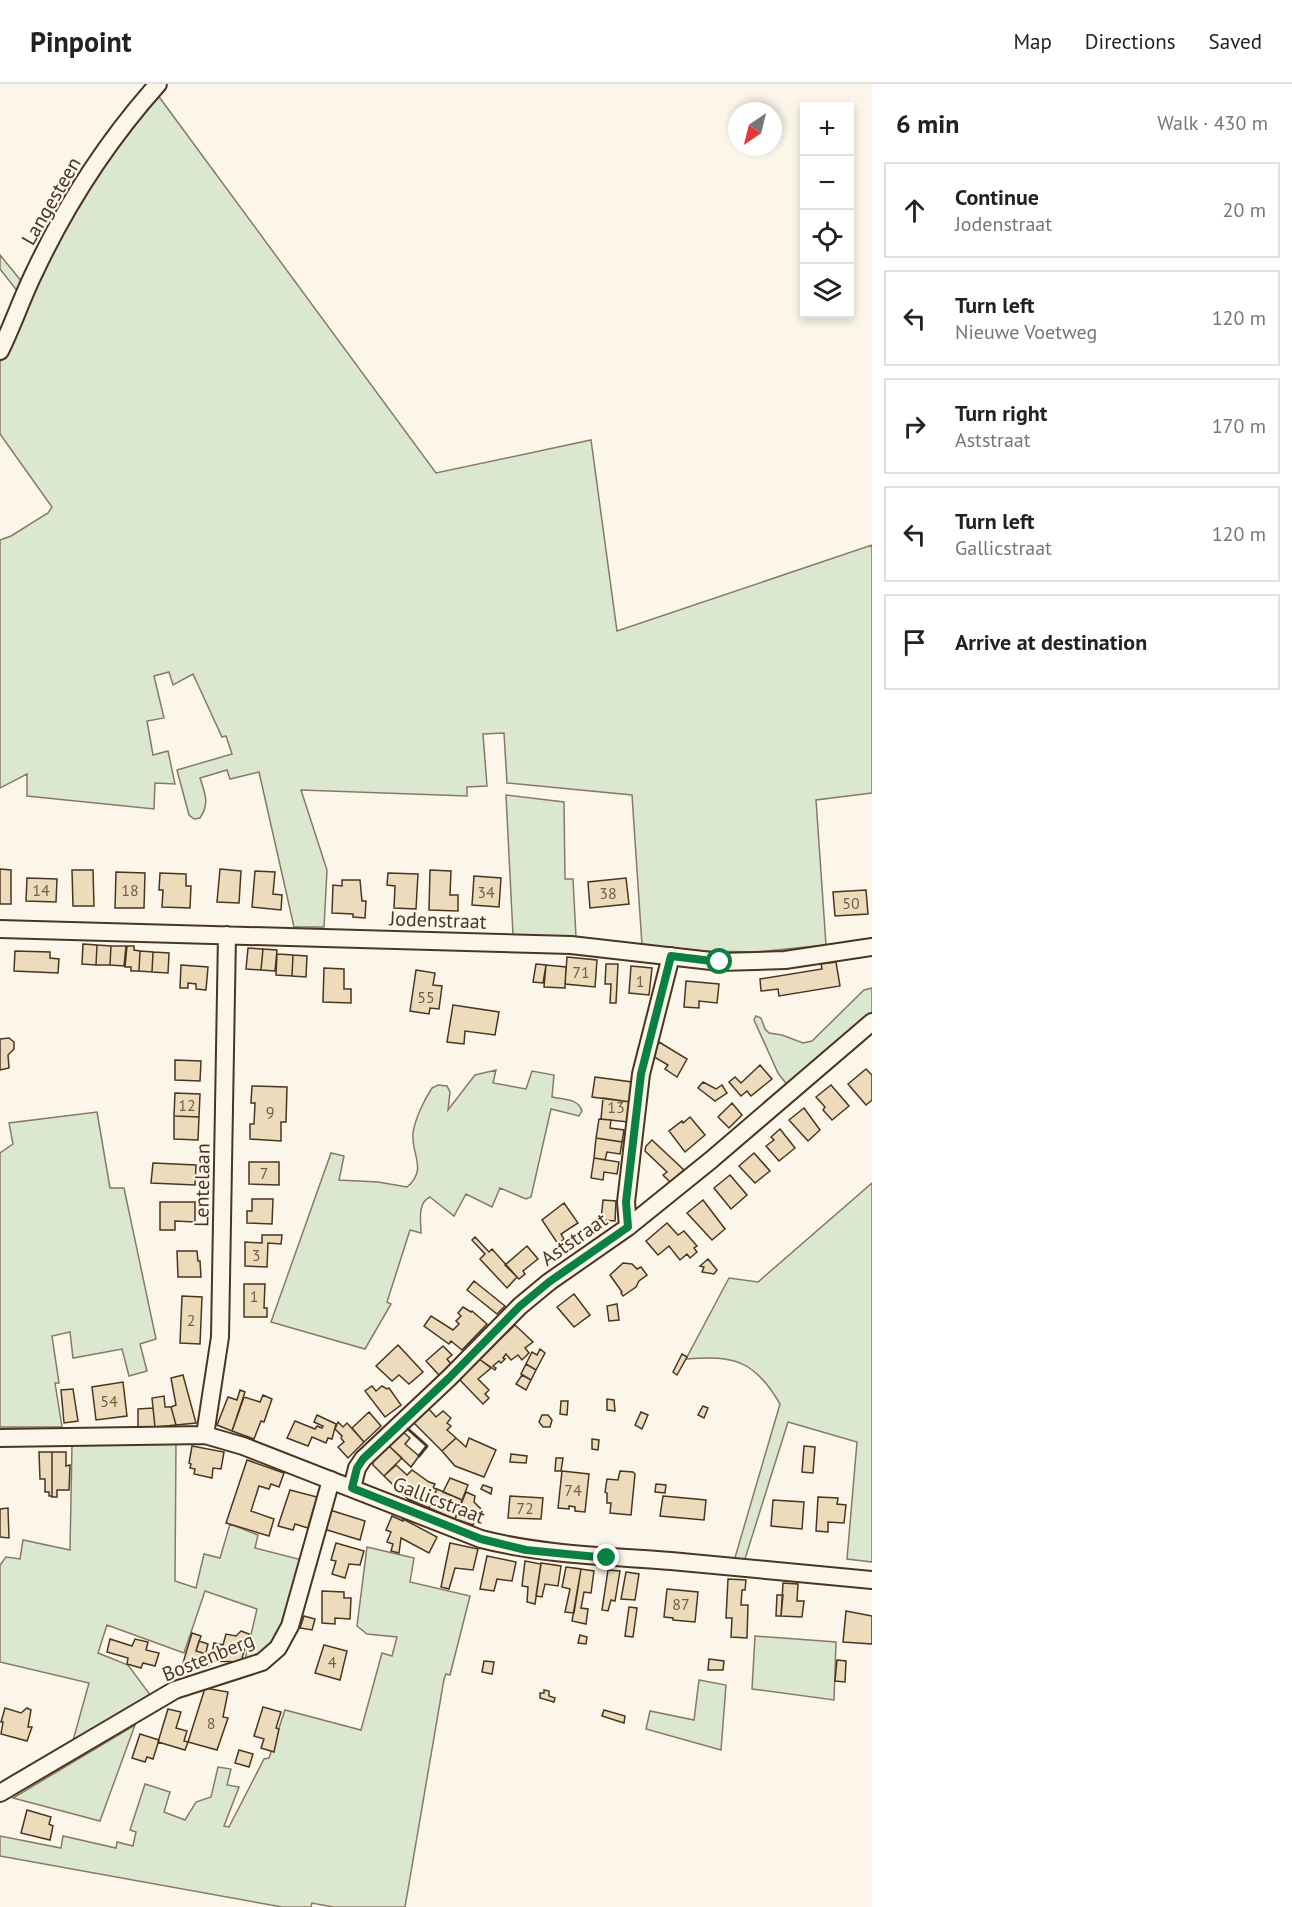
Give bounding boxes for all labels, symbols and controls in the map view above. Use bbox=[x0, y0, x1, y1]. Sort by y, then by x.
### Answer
text: Pinpoint bbox=[30, 23, 132, 60]
text: Map bbox=[1013, 28, 1052, 55]
text: Directions bbox=[1085, 28, 1176, 55]
text: Saved bbox=[1209, 28, 1262, 55]
north arrow bbox=[728, 102, 782, 156]
map controls bbox=[800, 102, 854, 318]
button: + bbox=[800, 102, 854, 156]
text: 6 min bbox=[896, 107, 959, 140]
text: Walk · 430 m bbox=[1157, 110, 1268, 136]
street label: Langesteen bbox=[15, 152, 87, 250]
button: − bbox=[800, 156, 854, 210]
text: Continue bbox=[955, 183, 1039, 211]
icon: ahead bbox=[898, 194, 931, 227]
text: 20 m bbox=[1223, 197, 1266, 223]
button: locate bbox=[800, 210, 854, 264]
text: Jodenstraat bbox=[955, 211, 1052, 237]
button: layers bbox=[800, 264, 854, 318]
text: Turn left bbox=[955, 291, 1035, 319]
icon: left bbox=[898, 302, 931, 335]
text: 120 m bbox=[1212, 305, 1266, 331]
text: Nieuwe Voetweg bbox=[955, 319, 1097, 345]
text: Turn right bbox=[955, 399, 1047, 427]
icon: right bbox=[898, 410, 931, 443]
text: 170 m bbox=[1212, 413, 1266, 439]
text: Aststraat bbox=[955, 427, 1031, 453]
text: Turn left bbox=[955, 507, 1035, 535]
icon: left bbox=[898, 518, 931, 551]
text: 120 m bbox=[1212, 521, 1266, 547]
text: Gallicstraat bbox=[955, 535, 1052, 561]
icon: arrive bbox=[898, 626, 931, 659]
text: Arrive at destination bbox=[955, 628, 1147, 656]
house number: 14 bbox=[32, 880, 50, 900]
house number: 18 bbox=[121, 880, 139, 900]
house number: 34 bbox=[477, 882, 495, 902]
house number: 38 bbox=[599, 883, 617, 903]
house number: 50 bbox=[842, 893, 860, 913]
street label: Jodenstraat bbox=[388, 905, 487, 935]
route start bbox=[706, 948, 732, 974]
house number: 71 bbox=[572, 962, 590, 982]
house number: 1 bbox=[636, 971, 644, 991]
house number: 55 bbox=[417, 987, 435, 1007]
house number: 12 bbox=[178, 1095, 196, 1115]
house number: 13 bbox=[607, 1097, 625, 1117]
house number: 9 bbox=[266, 1102, 274, 1122]
street label: Lentelaan bbox=[188, 1143, 216, 1227]
house number: 7 bbox=[260, 1163, 268, 1183]
street label: Aststraat bbox=[536, 1207, 613, 1271]
house number: 3 bbox=[252, 1245, 260, 1265]
house number: 1 bbox=[250, 1286, 258, 1306]
house number: 2 bbox=[187, 1310, 195, 1330]
house number: 54 bbox=[100, 1391, 118, 1411]
street label: Gallicstraat bbox=[389, 1471, 489, 1530]
house number: 74 bbox=[564, 1480, 582, 1500]
house number: 72 bbox=[516, 1498, 534, 1518]
route end bbox=[593, 1544, 619, 1570]
house number: 87 bbox=[672, 1594, 690, 1614]
street label: Bostenberg bbox=[158, 1627, 258, 1687]
house number: 4 bbox=[328, 1652, 337, 1672]
house number: 8 bbox=[207, 1713, 215, 1733]

